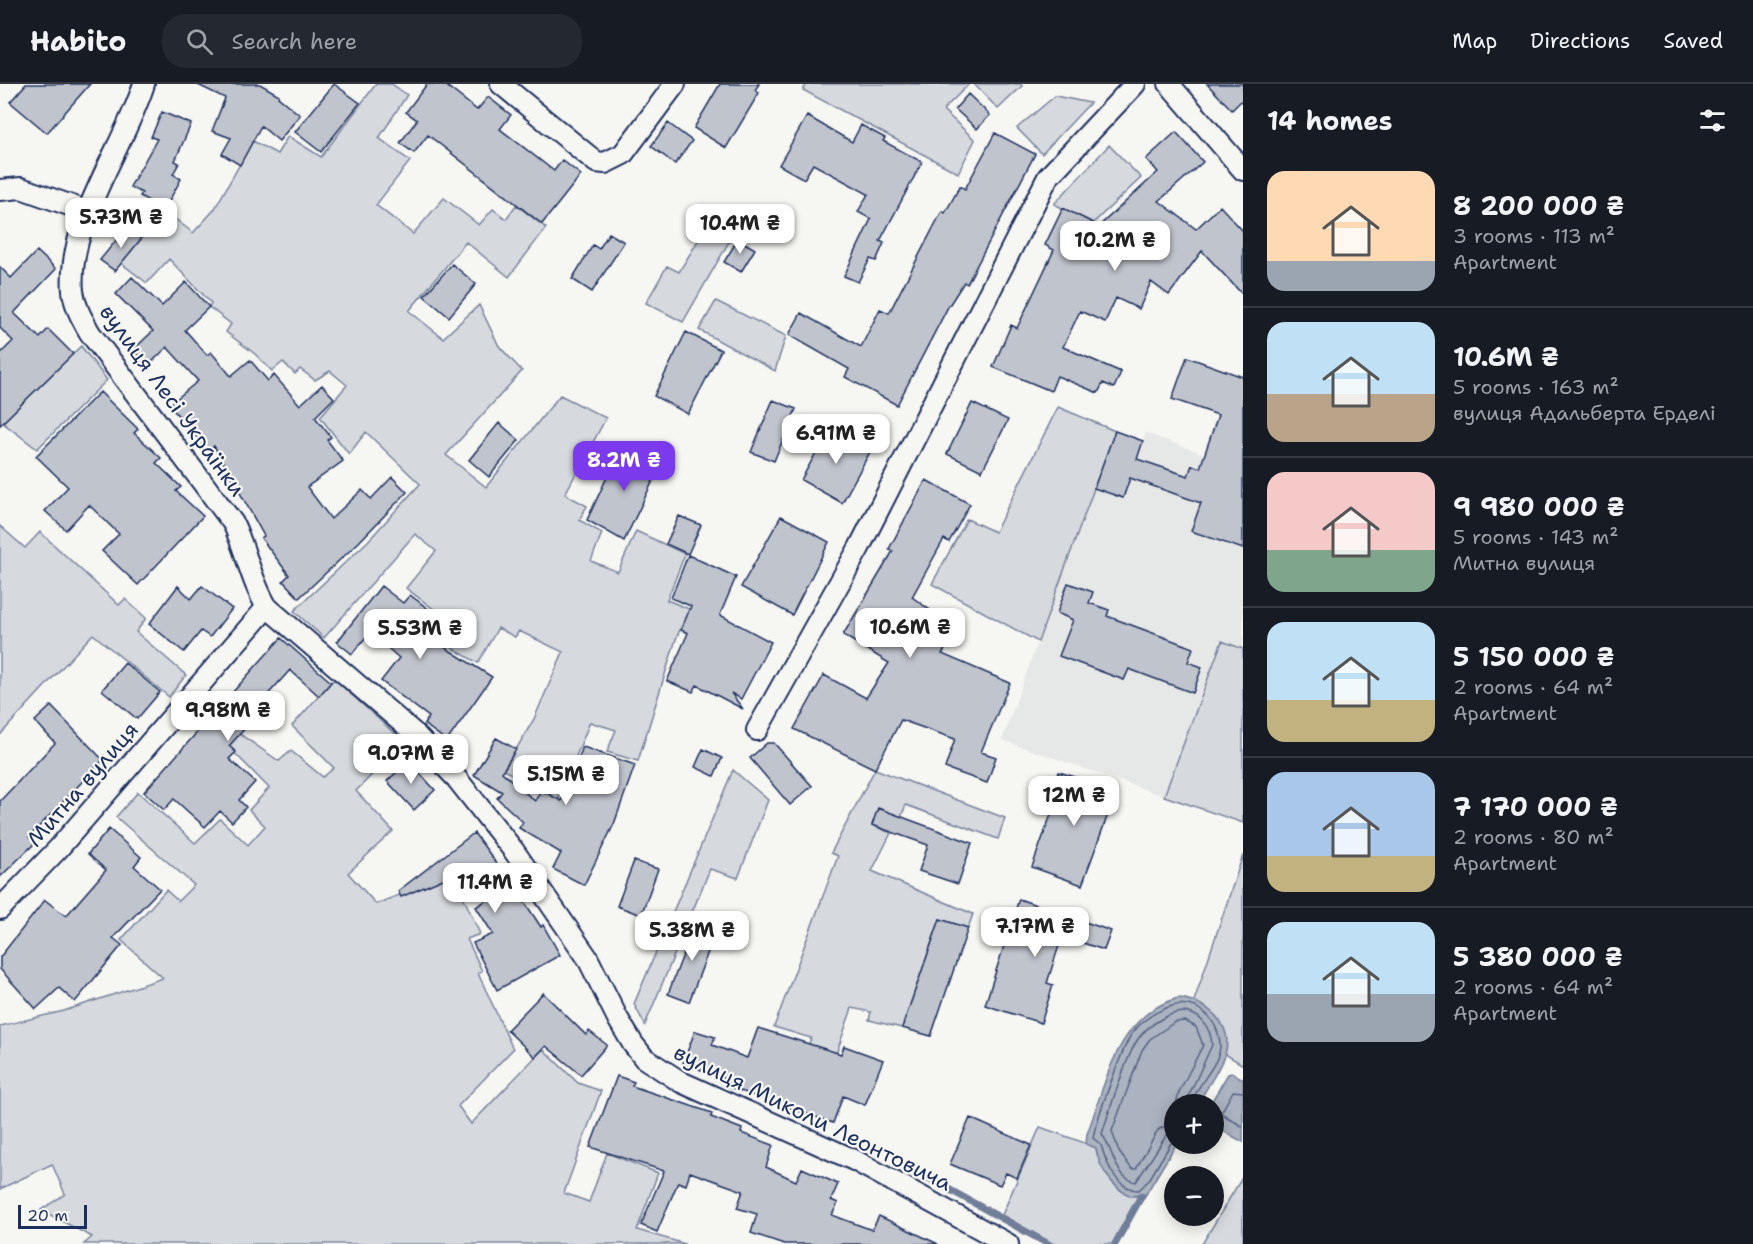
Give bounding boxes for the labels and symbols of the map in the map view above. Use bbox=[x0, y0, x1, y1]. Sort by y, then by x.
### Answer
pin: 5.73M ₴ bbox=[66, 198, 176, 249]
pin: 10.4M ₴ bbox=[685, 204, 795, 255]
pin: 10.2M ₴ bbox=[1060, 221, 1170, 272]
street label: вулиця Лесі Українки bbox=[93, 298, 252, 502]
pin: 6.91M ₴ bbox=[781, 414, 891, 465]
pin: 8.2M ₴ bbox=[575, 441, 673, 492]
pin: 10.6M ₴ bbox=[855, 608, 965, 659]
pin: 5.53M ₴ bbox=[365, 609, 475, 660]
pin: 9.98M ₴ bbox=[173, 691, 283, 742]
street label: Митна вулиця bbox=[20, 716, 145, 853]
pin: 9.07M ₴ bbox=[356, 734, 466, 785]
pin: 5.15M ₴ bbox=[511, 755, 621, 806]
pin: 12M ₴ bbox=[1032, 776, 1116, 827]
pin: 11.4M ₴ bbox=[440, 863, 550, 914]
pin: 7.17M ₴ bbox=[980, 907, 1090, 958]
pin: 5.38M ₴ bbox=[637, 911, 747, 962]
street label: вулиця Миколи Леонтовича bbox=[669, 1037, 957, 1198]
scale bar bbox=[18, 1202, 87, 1230]

